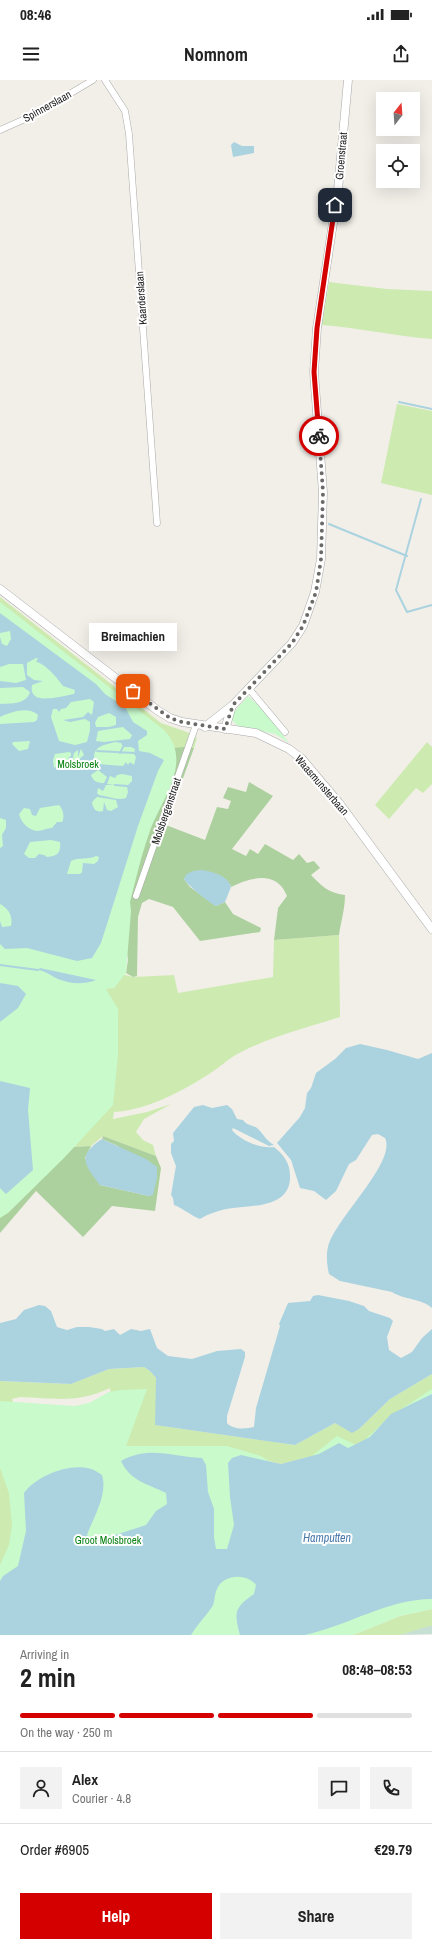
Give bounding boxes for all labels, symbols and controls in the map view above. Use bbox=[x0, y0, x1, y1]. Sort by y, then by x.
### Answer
text: 08:46 bbox=[20, 4, 51, 25]
text: Nomnom bbox=[184, 42, 248, 67]
icon: menu bbox=[20, 43, 42, 65]
icon: share bbox=[390, 43, 412, 65]
street label: Spinnerslaan bbox=[20, 87, 74, 125]
north arrow bbox=[376, 92, 420, 136]
map controls bbox=[376, 92, 420, 188]
street label: Groenstraat bbox=[332, 131, 350, 180]
button: locate bbox=[376, 144, 420, 188]
pin bbox=[318, 188, 352, 222]
icon: home bbox=[324, 194, 346, 216]
street label: Kaarderslaan bbox=[132, 271, 150, 325]
courier bbox=[299, 416, 339, 456]
icon: bike bbox=[308, 425, 330, 447]
callout: Breimachien bbox=[89, 623, 177, 651]
text: Breimachien bbox=[101, 628, 165, 645]
pin bbox=[116, 674, 150, 708]
icon: bag bbox=[122, 680, 144, 702]
street label: Waasmunsterbaan bbox=[292, 752, 352, 818]
park label: Molsbroek bbox=[57, 757, 99, 771]
street label: Molsbergenstraat bbox=[148, 775, 184, 846]
water label: Hamputten bbox=[303, 1530, 351, 1546]
park label: Groot Molsbroek bbox=[75, 1533, 142, 1547]
text: Arriving in bbox=[20, 1646, 69, 1663]
text: 08:48–08:53 bbox=[342, 1659, 412, 1680]
text: 2 min bbox=[20, 1660, 76, 1695]
text: On the way · 250 m bbox=[20, 1724, 112, 1741]
button: person bbox=[20, 1767, 62, 1809]
button: chat bbox=[318, 1767, 360, 1809]
button: phone bbox=[370, 1767, 412, 1809]
text: Alex bbox=[72, 1769, 98, 1790]
text: Courier · 4.8 bbox=[72, 1790, 131, 1807]
text: Order #6905 bbox=[20, 1839, 89, 1860]
text: €29.79 bbox=[374, 1839, 412, 1860]
button: Help bbox=[20, 1893, 212, 1939]
button: Share bbox=[220, 1893, 412, 1939]

